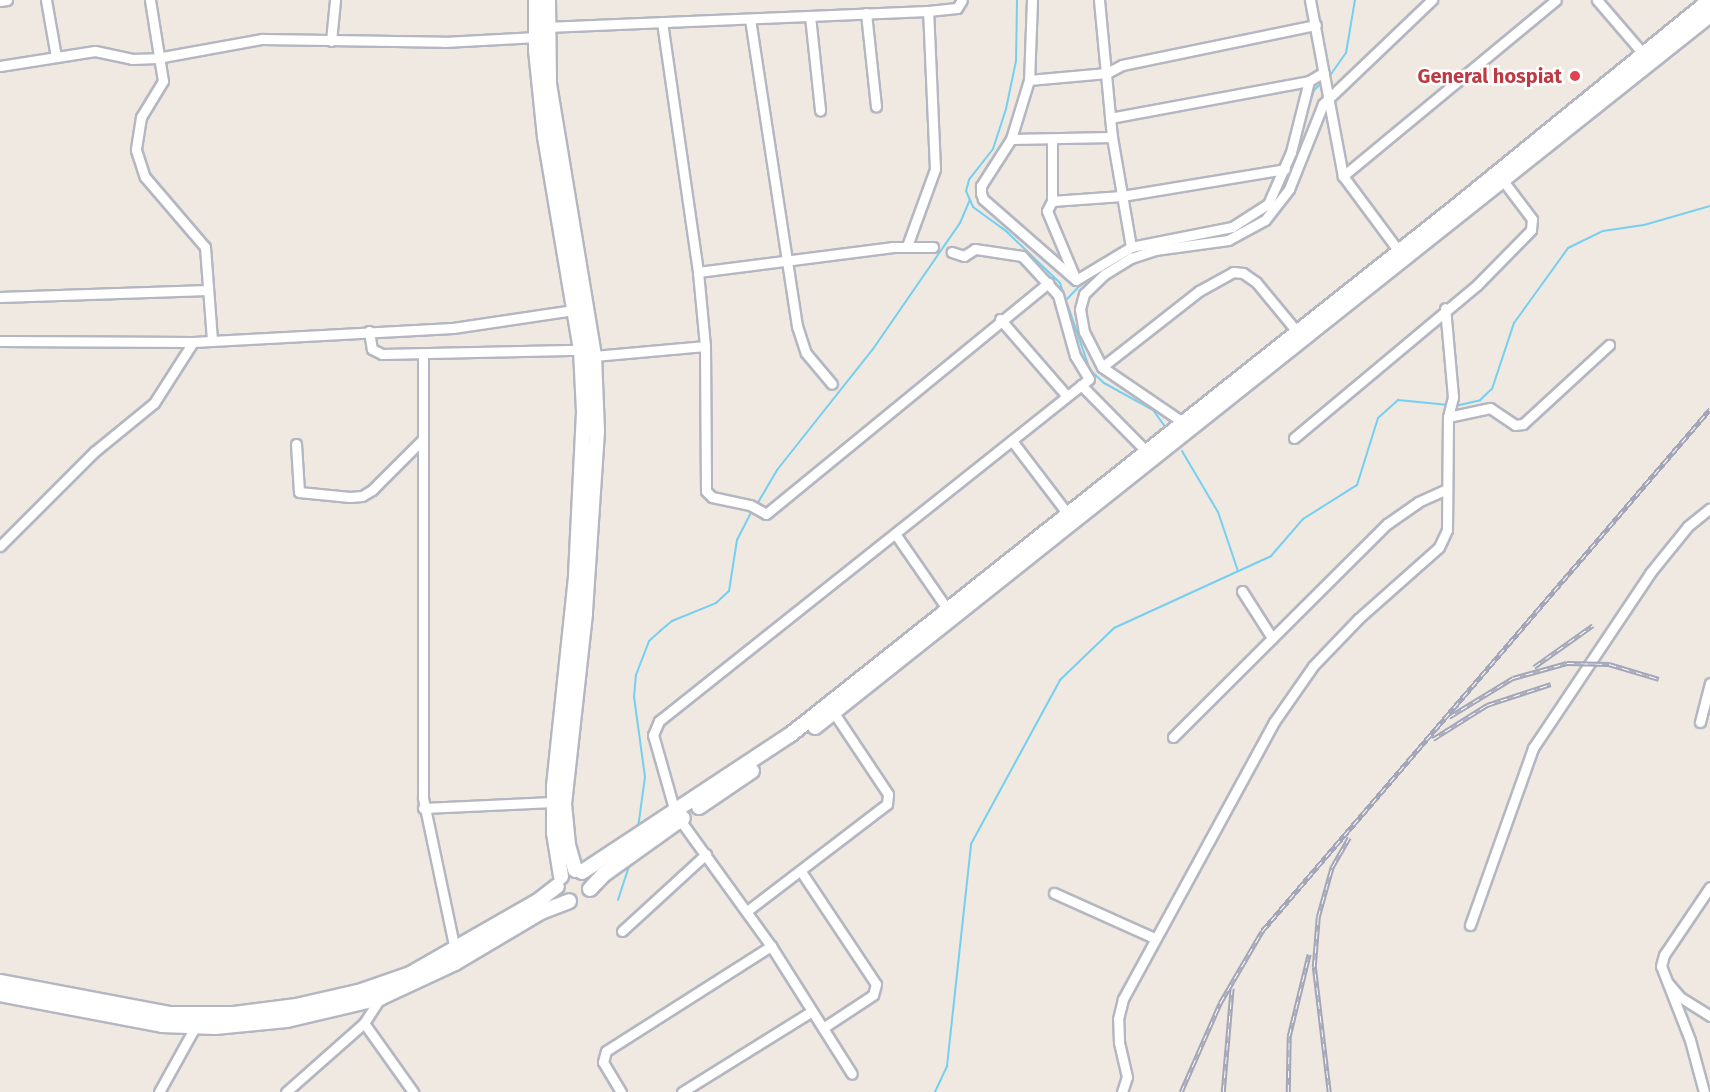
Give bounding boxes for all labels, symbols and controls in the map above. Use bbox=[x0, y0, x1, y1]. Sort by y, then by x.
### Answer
place label: General hospiat bbox=[1418, 64, 1562, 88]
marker: General hospiat bbox=[1566, 67, 1584, 85]

